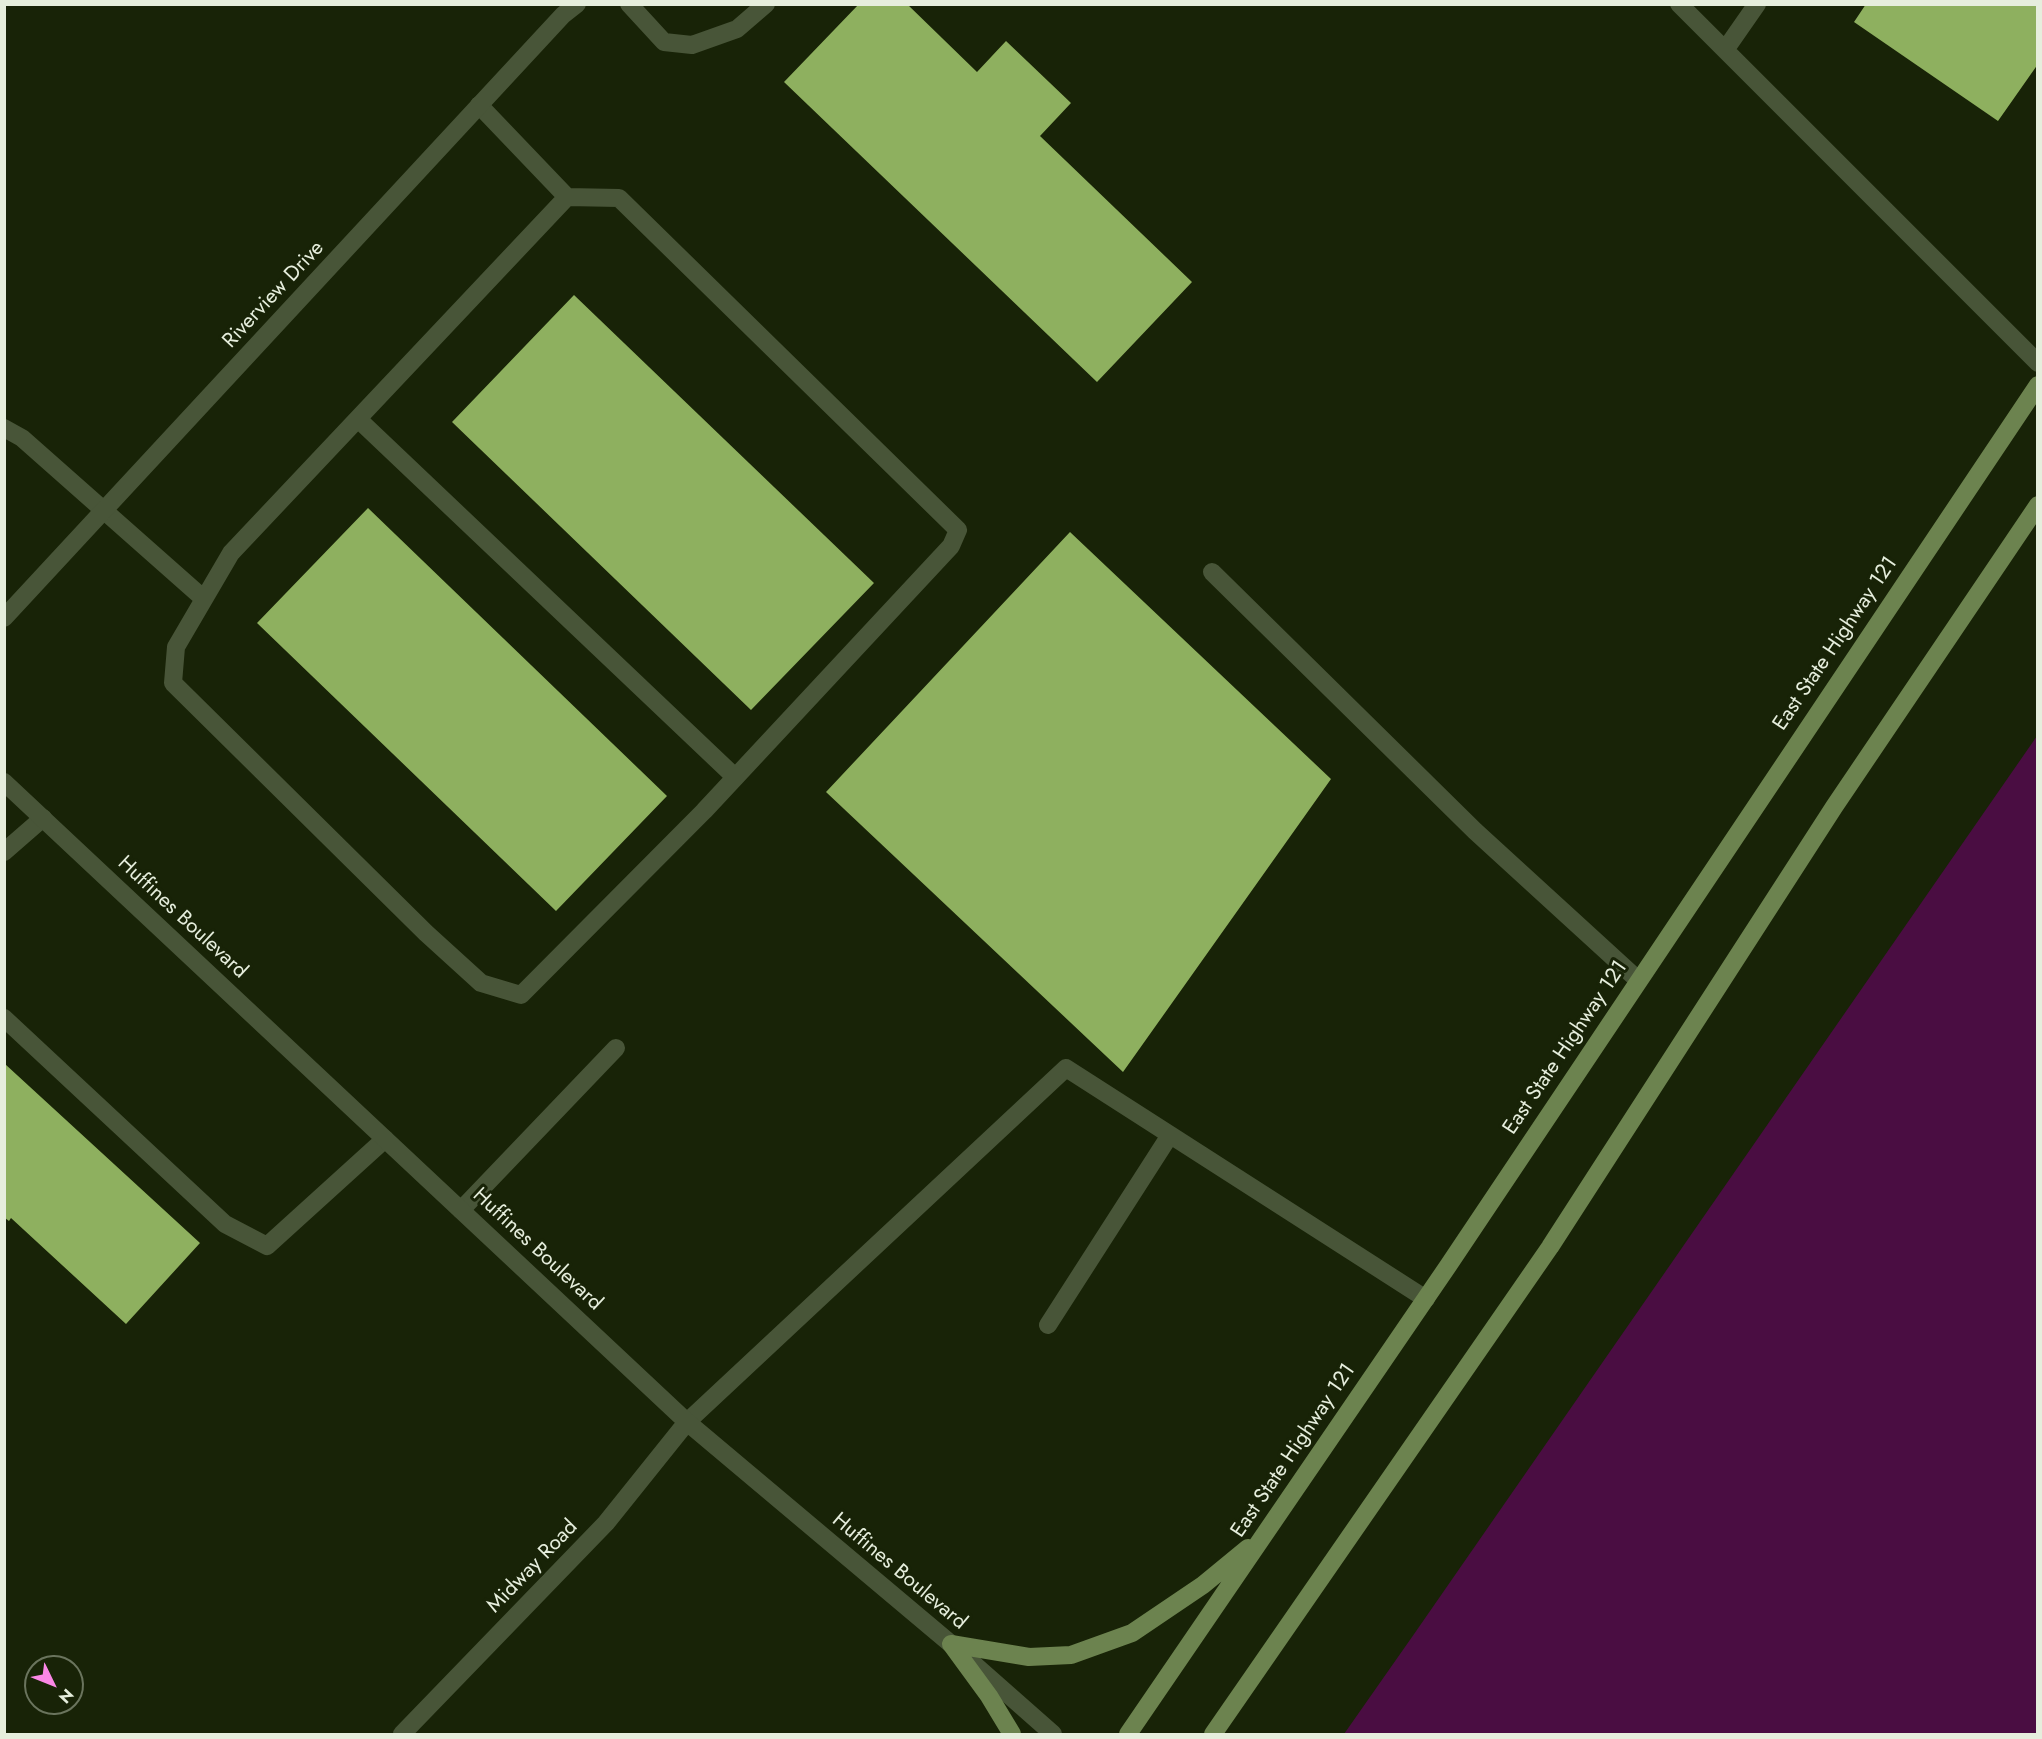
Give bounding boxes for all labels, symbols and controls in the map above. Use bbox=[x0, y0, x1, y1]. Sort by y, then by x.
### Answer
street label: Riverview Drive bbox=[218, 236, 330, 354]
street label: East State Highway 121 bbox=[1768, 552, 1904, 736]
street label: Huffines Boulevard bbox=[112, 851, 252, 985]
street label: East State Highway 121 bbox=[1498, 956, 1634, 1140]
street label: Huffines Boulevard bbox=[467, 1183, 607, 1317]
street label: East State Highway 121 bbox=[1226, 1359, 1362, 1543]
street label: Huffines Boulevard bbox=[826, 1508, 972, 1636]
street label: Midway Road bbox=[482, 1515, 584, 1619]
north arrow bbox=[24, 1655, 84, 1715]
text: N bbox=[53, 1684, 79, 1709]

